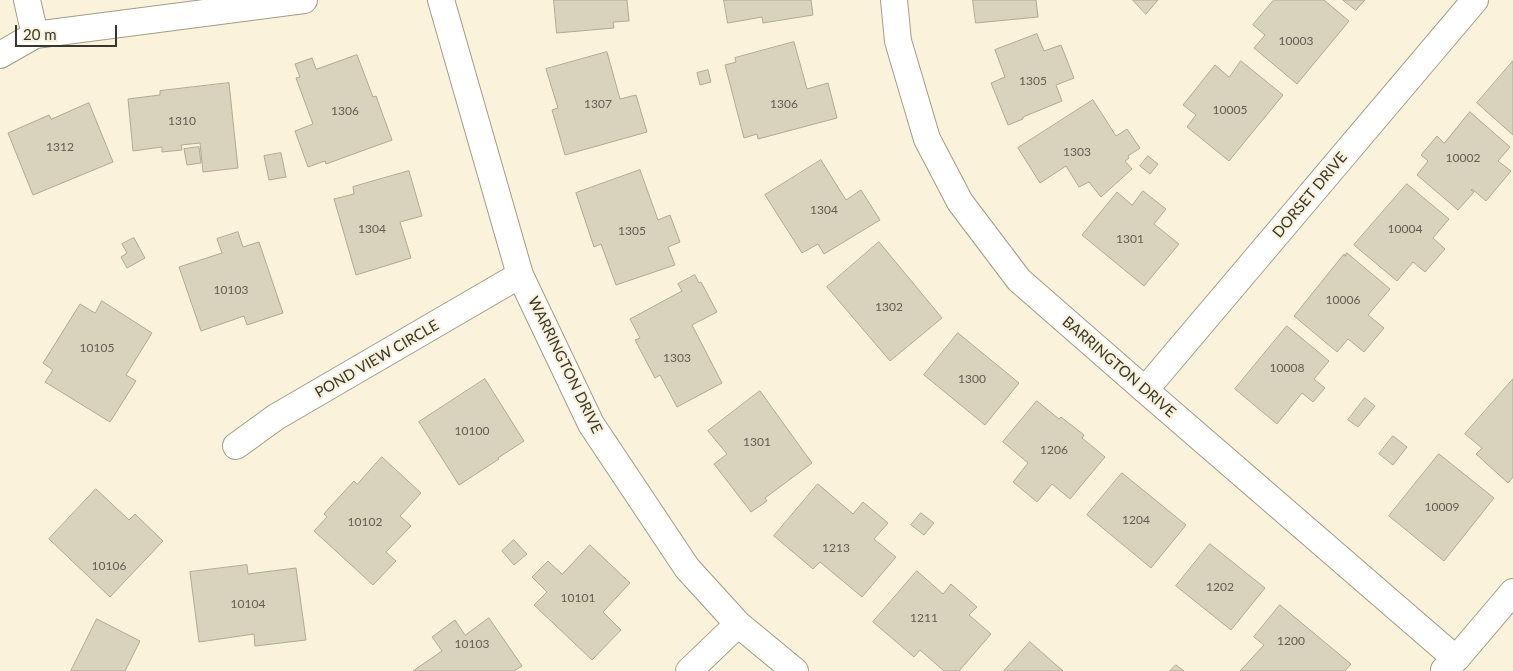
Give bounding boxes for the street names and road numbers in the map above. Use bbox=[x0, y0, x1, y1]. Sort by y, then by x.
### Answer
street label: DORSET DRIVE bbox=[1269, 149, 1351, 241]
street label: WARRINGTON DRIVE bbox=[524, 294, 606, 436]
street label: BARRINGTON DRIVE bbox=[1059, 313, 1179, 421]
street label: POND VIEW CIRCLE bbox=[312, 316, 442, 402]

